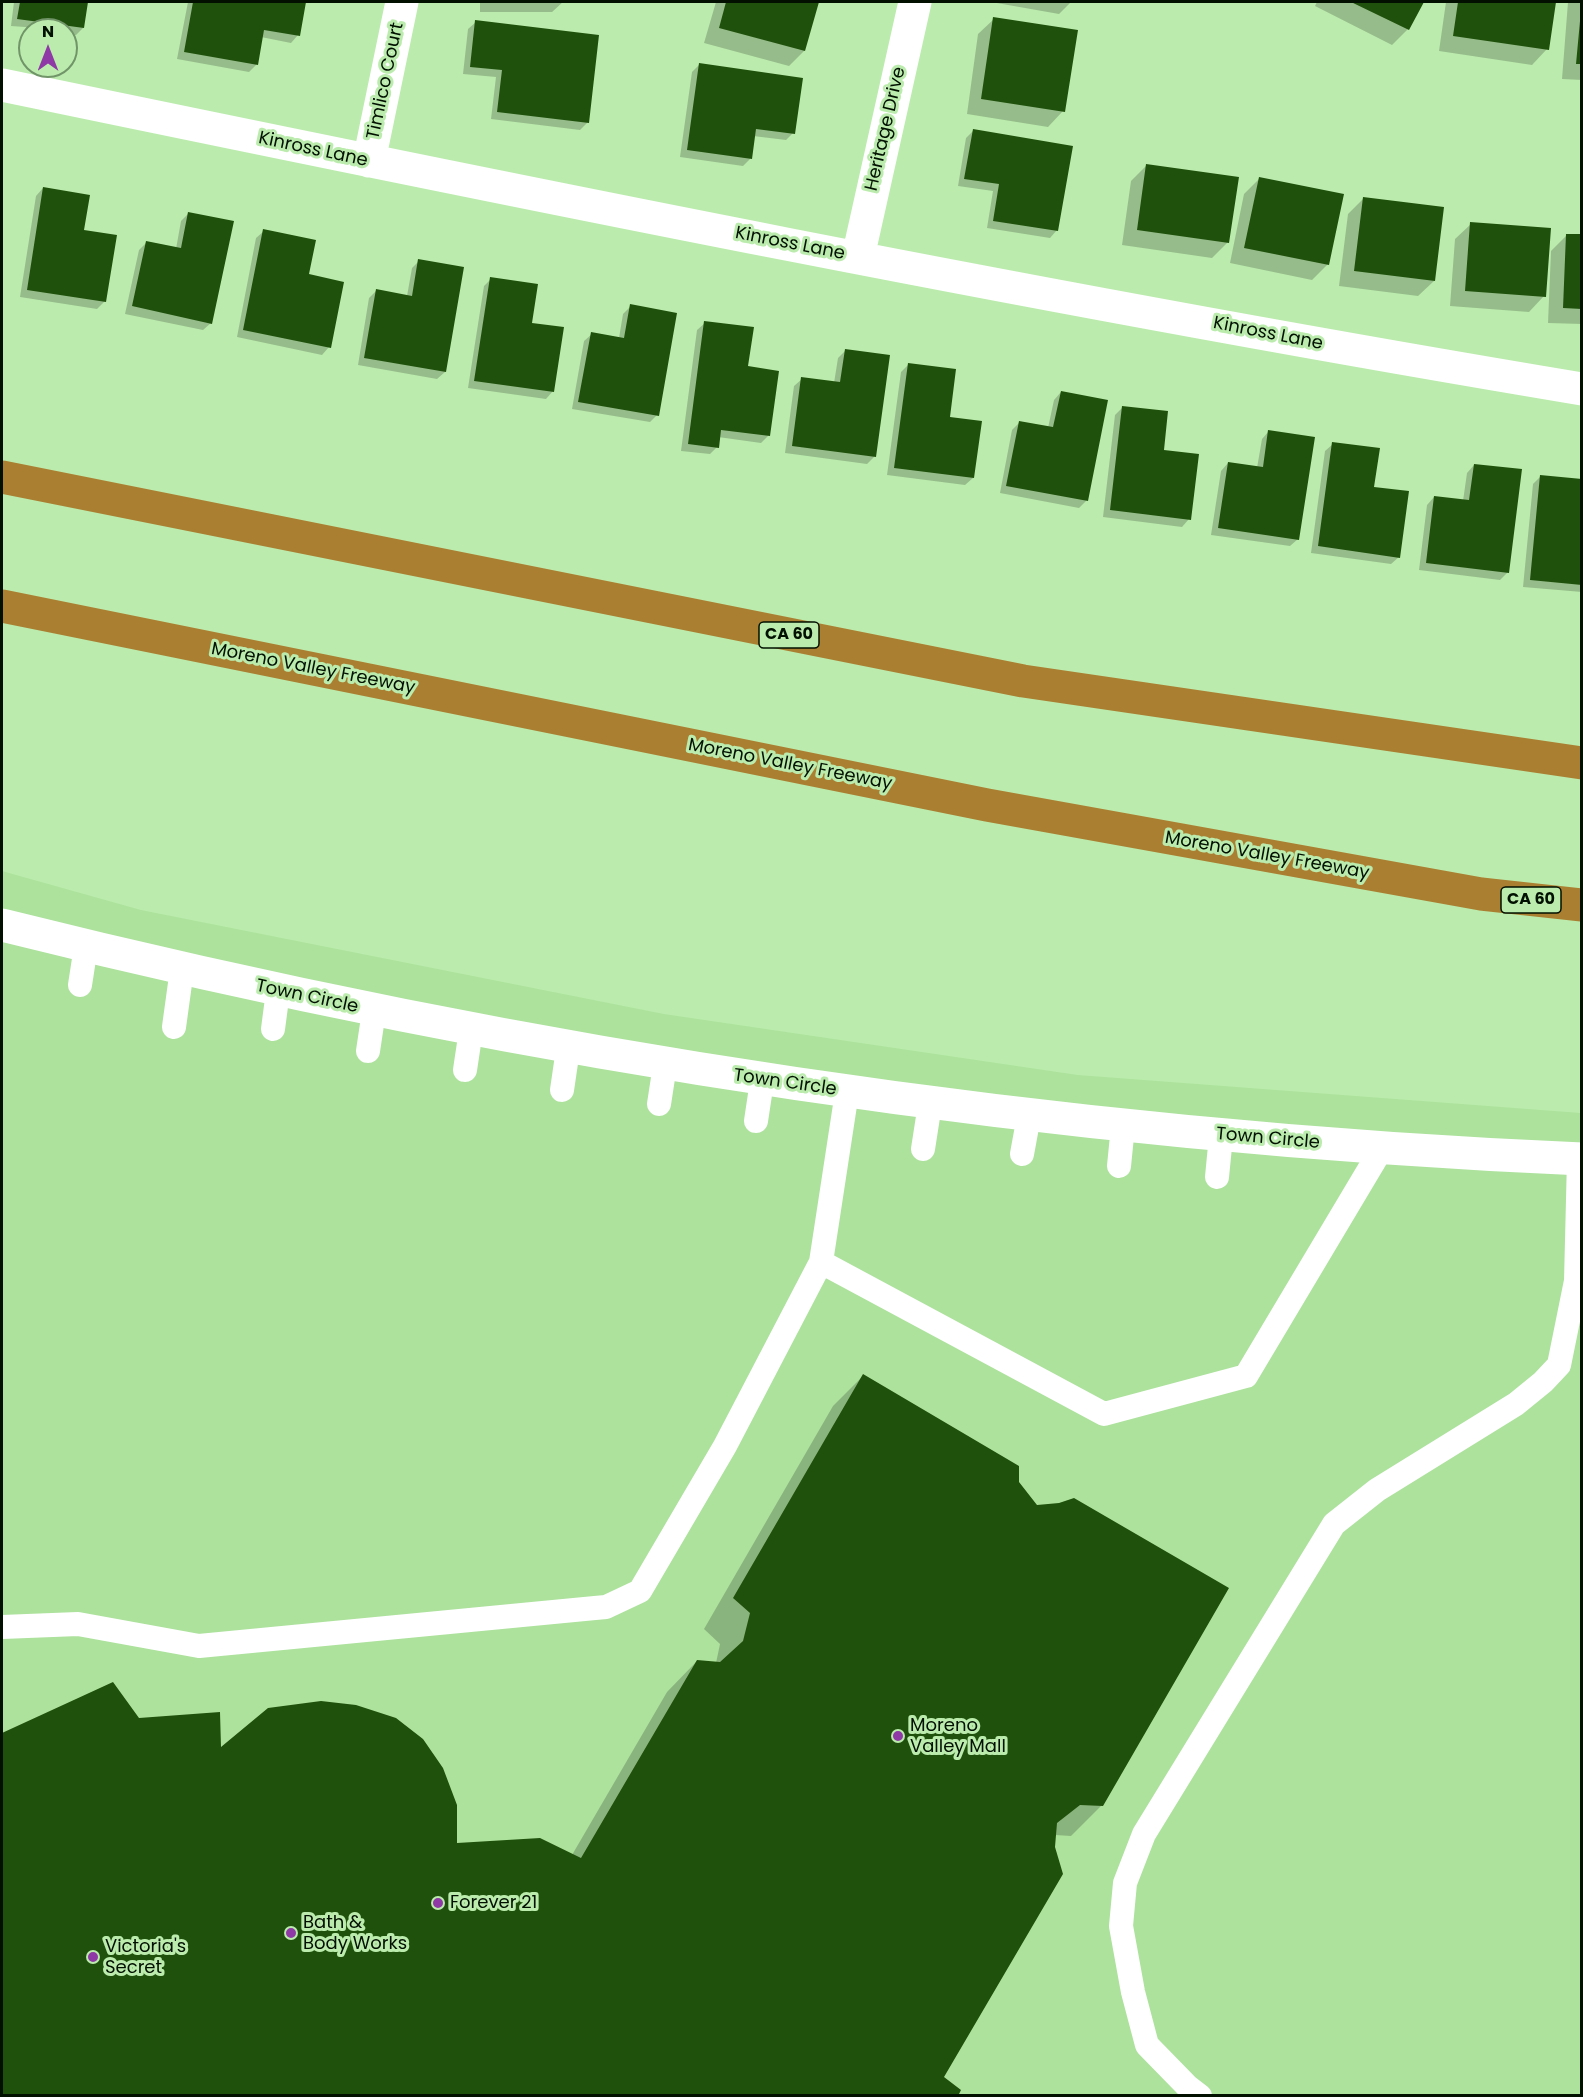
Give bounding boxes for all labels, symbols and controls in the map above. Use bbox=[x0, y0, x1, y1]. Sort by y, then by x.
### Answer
north arrow bbox=[18, 18, 78, 78]
text: N bbox=[42, 20, 54, 43]
street label: Timlico Court bbox=[363, 21, 409, 141]
street label: Heritage Drive bbox=[861, 65, 911, 193]
street label: Kinross Lane bbox=[256, 128, 370, 172]
street label: Kinross Lane bbox=[733, 223, 847, 265]
street label: Kinross Lane bbox=[1211, 313, 1325, 355]
road number: CA 60 bbox=[759, 622, 819, 648]
street label: Moreno Valley Freeway bbox=[209, 639, 417, 699]
street label: Moreno Valley Freeway bbox=[686, 735, 894, 795]
street label: Moreno Valley Freeway bbox=[1163, 827, 1371, 885]
road number: CA 60 bbox=[1501, 887, 1561, 913]
street label: Town Circle bbox=[254, 976, 360, 1018]
street label: Town Circle bbox=[732, 1065, 838, 1101]
street label: Town Circle bbox=[1215, 1124, 1321, 1154]
place label: Moreno Valley Mall bbox=[910, 1715, 1006, 1758]
marker: Moreno Valley Mall bbox=[891, 1729, 905, 1743]
place label: Forever 21 bbox=[450, 1892, 537, 1914]
marker: Forever 21 bbox=[431, 1896, 445, 1910]
place label: Bath & Body Works bbox=[303, 1912, 407, 1954]
marker: Bath & Body Works bbox=[284, 1926, 298, 1940]
place label: Victoria's Secret bbox=[105, 1936, 186, 1978]
marker: Victoria's Secret bbox=[86, 1950, 100, 1964]

